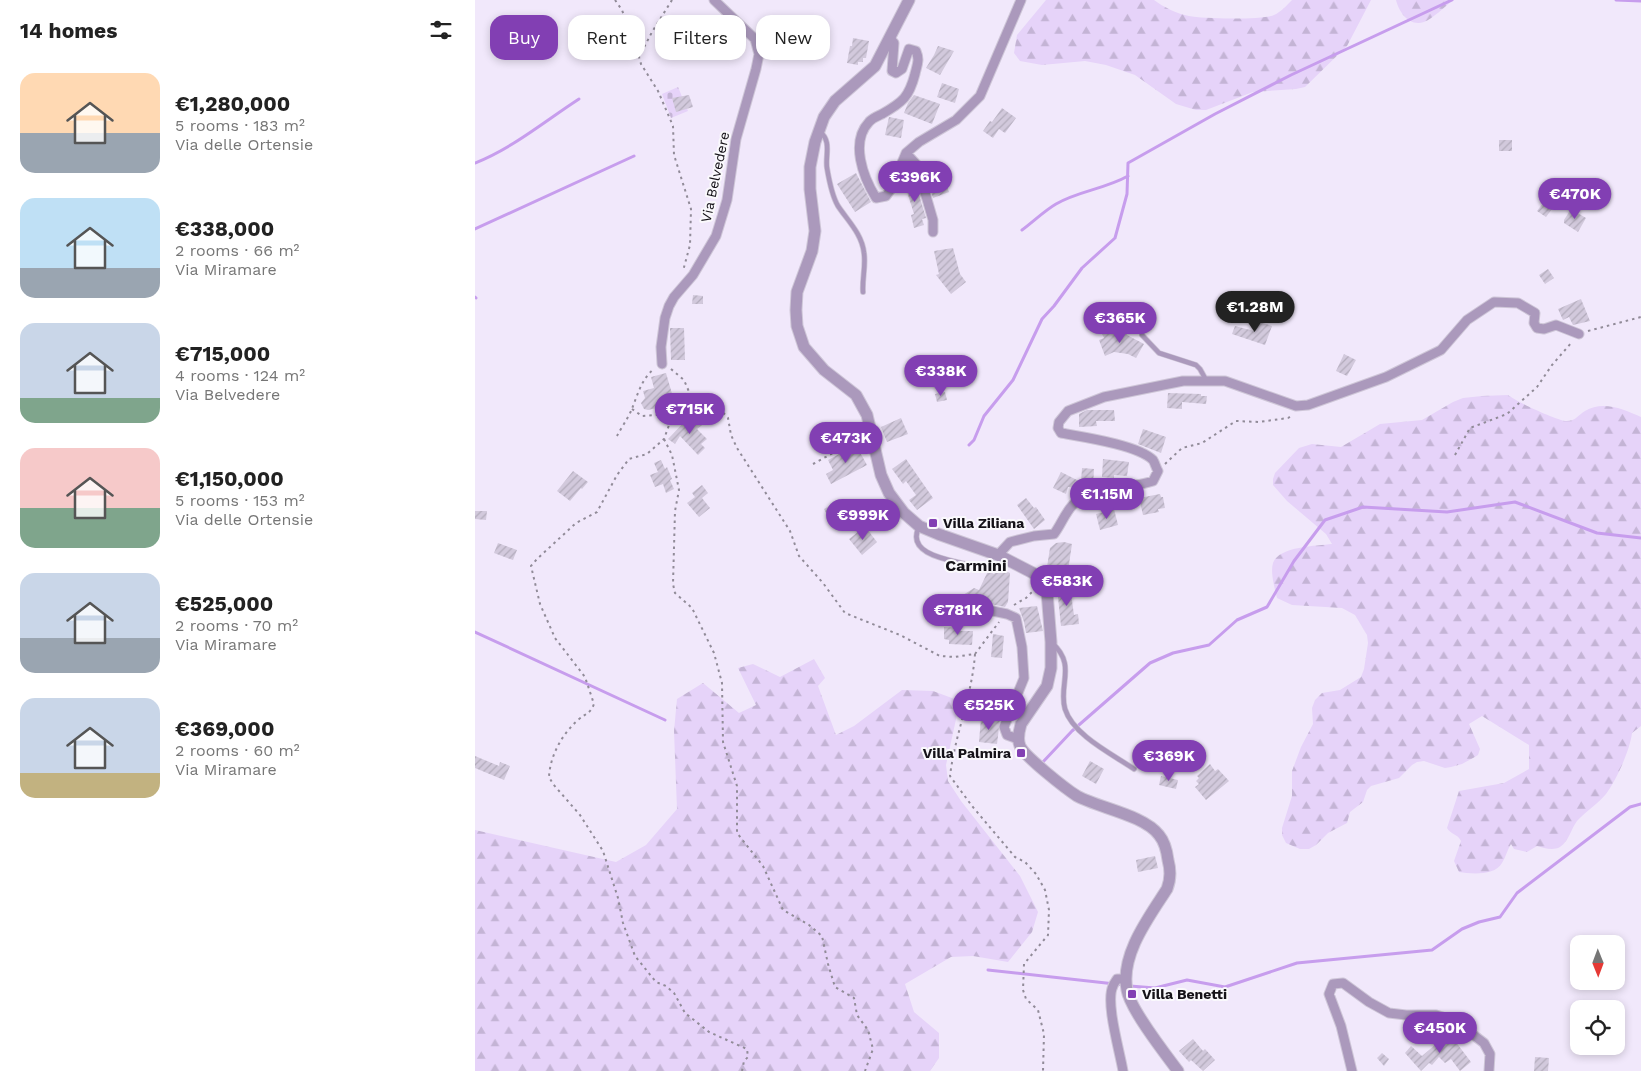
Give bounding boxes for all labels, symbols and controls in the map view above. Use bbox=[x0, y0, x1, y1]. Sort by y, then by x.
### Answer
chip: Buy bbox=[490, 15, 558, 60]
chip: Rent bbox=[568, 15, 645, 60]
chip: Filters bbox=[655, 15, 746, 60]
chip: New bbox=[756, 15, 830, 60]
icon: filters bbox=[427, 16, 455, 44]
text: 14 homes bbox=[20, 18, 117, 43]
text: €1,280,000 bbox=[175, 91, 290, 116]
icon: home bbox=[60, 93, 120, 153]
text: 5 rooms · 183 m² bbox=[175, 116, 305, 135]
street label: Via Belvedere bbox=[698, 130, 732, 224]
text: Via delle Ortensie bbox=[175, 135, 313, 154]
pin: €396K bbox=[880, 160, 950, 203]
text: €396K bbox=[889, 167, 941, 186]
pin: €470K bbox=[1540, 178, 1610, 220]
text: €470K bbox=[1549, 184, 1601, 203]
text: €338,000 bbox=[175, 216, 274, 241]
icon: home bbox=[60, 218, 120, 278]
text: 2 rooms · 66 m² bbox=[175, 241, 299, 260]
text: Via Miramare bbox=[175, 260, 277, 279]
pin: €1.28M bbox=[1214, 290, 1296, 333]
text: €1.28M bbox=[1227, 297, 1283, 316]
pin: €365K bbox=[1085, 302, 1155, 344]
text: €365K bbox=[1095, 308, 1146, 327]
text: €715,000 bbox=[175, 341, 270, 366]
icon: home bbox=[60, 343, 120, 403]
pin: €338K bbox=[906, 354, 976, 397]
text: €338K bbox=[915, 361, 967, 380]
text: 4 rooms · 124 m² bbox=[175, 366, 305, 385]
text: Via Belvedere bbox=[175, 385, 280, 404]
pin: €715K bbox=[655, 392, 725, 435]
text: €715K bbox=[666, 399, 714, 418]
pin: €473K bbox=[811, 422, 881, 464]
text: €473K bbox=[820, 428, 872, 447]
text: €1,150,000 bbox=[175, 466, 284, 491]
icon: home bbox=[60, 468, 120, 528]
pin: €1.15M bbox=[1066, 478, 1148, 520]
text: €1.15M bbox=[1081, 484, 1133, 503]
text: 5 rooms · 153 m² bbox=[175, 491, 305, 510]
pin: €999K bbox=[828, 498, 898, 541]
text: €999K bbox=[837, 505, 889, 524]
text: Via delle Ortensie bbox=[175, 510, 313, 529]
place label: Villa Ziliana bbox=[943, 515, 1025, 531]
marker: Villa Ziliana bbox=[927, 517, 939, 529]
district label: Carmini bbox=[945, 556, 1007, 575]
pin: €583K bbox=[1032, 564, 1102, 607]
text: €583K bbox=[1041, 571, 1093, 590]
text: €525,000 bbox=[175, 591, 273, 616]
icon: home bbox=[60, 593, 120, 653]
pin: €781K bbox=[923, 594, 993, 636]
text: €781K bbox=[934, 600, 982, 619]
text: 2 rooms · 70 m² bbox=[175, 616, 298, 635]
text: Via Miramare bbox=[175, 635, 277, 654]
pin: €525K bbox=[954, 688, 1024, 731]
text: €525K bbox=[964, 695, 1014, 714]
text: €369,000 bbox=[175, 716, 274, 741]
icon: home bbox=[60, 718, 120, 778]
pin: €369K bbox=[1134, 740, 1204, 782]
text: 2 rooms · 60 m² bbox=[175, 741, 300, 760]
place label: Villa Palmira bbox=[923, 745, 1012, 761]
text: €369K bbox=[1143, 746, 1195, 765]
marker: Villa Palmira bbox=[1015, 747, 1027, 759]
text: Via Miramare bbox=[175, 760, 277, 779]
north arrow bbox=[1570, 935, 1625, 990]
map controls bbox=[1570, 935, 1625, 1055]
place label: Villa Benetti bbox=[1142, 986, 1227, 1002]
marker: Villa Benetti bbox=[1126, 988, 1138, 1000]
button: locate bbox=[1570, 1000, 1625, 1055]
pin: €450K bbox=[1405, 1012, 1475, 1054]
text: €450K bbox=[1414, 1018, 1466, 1037]

